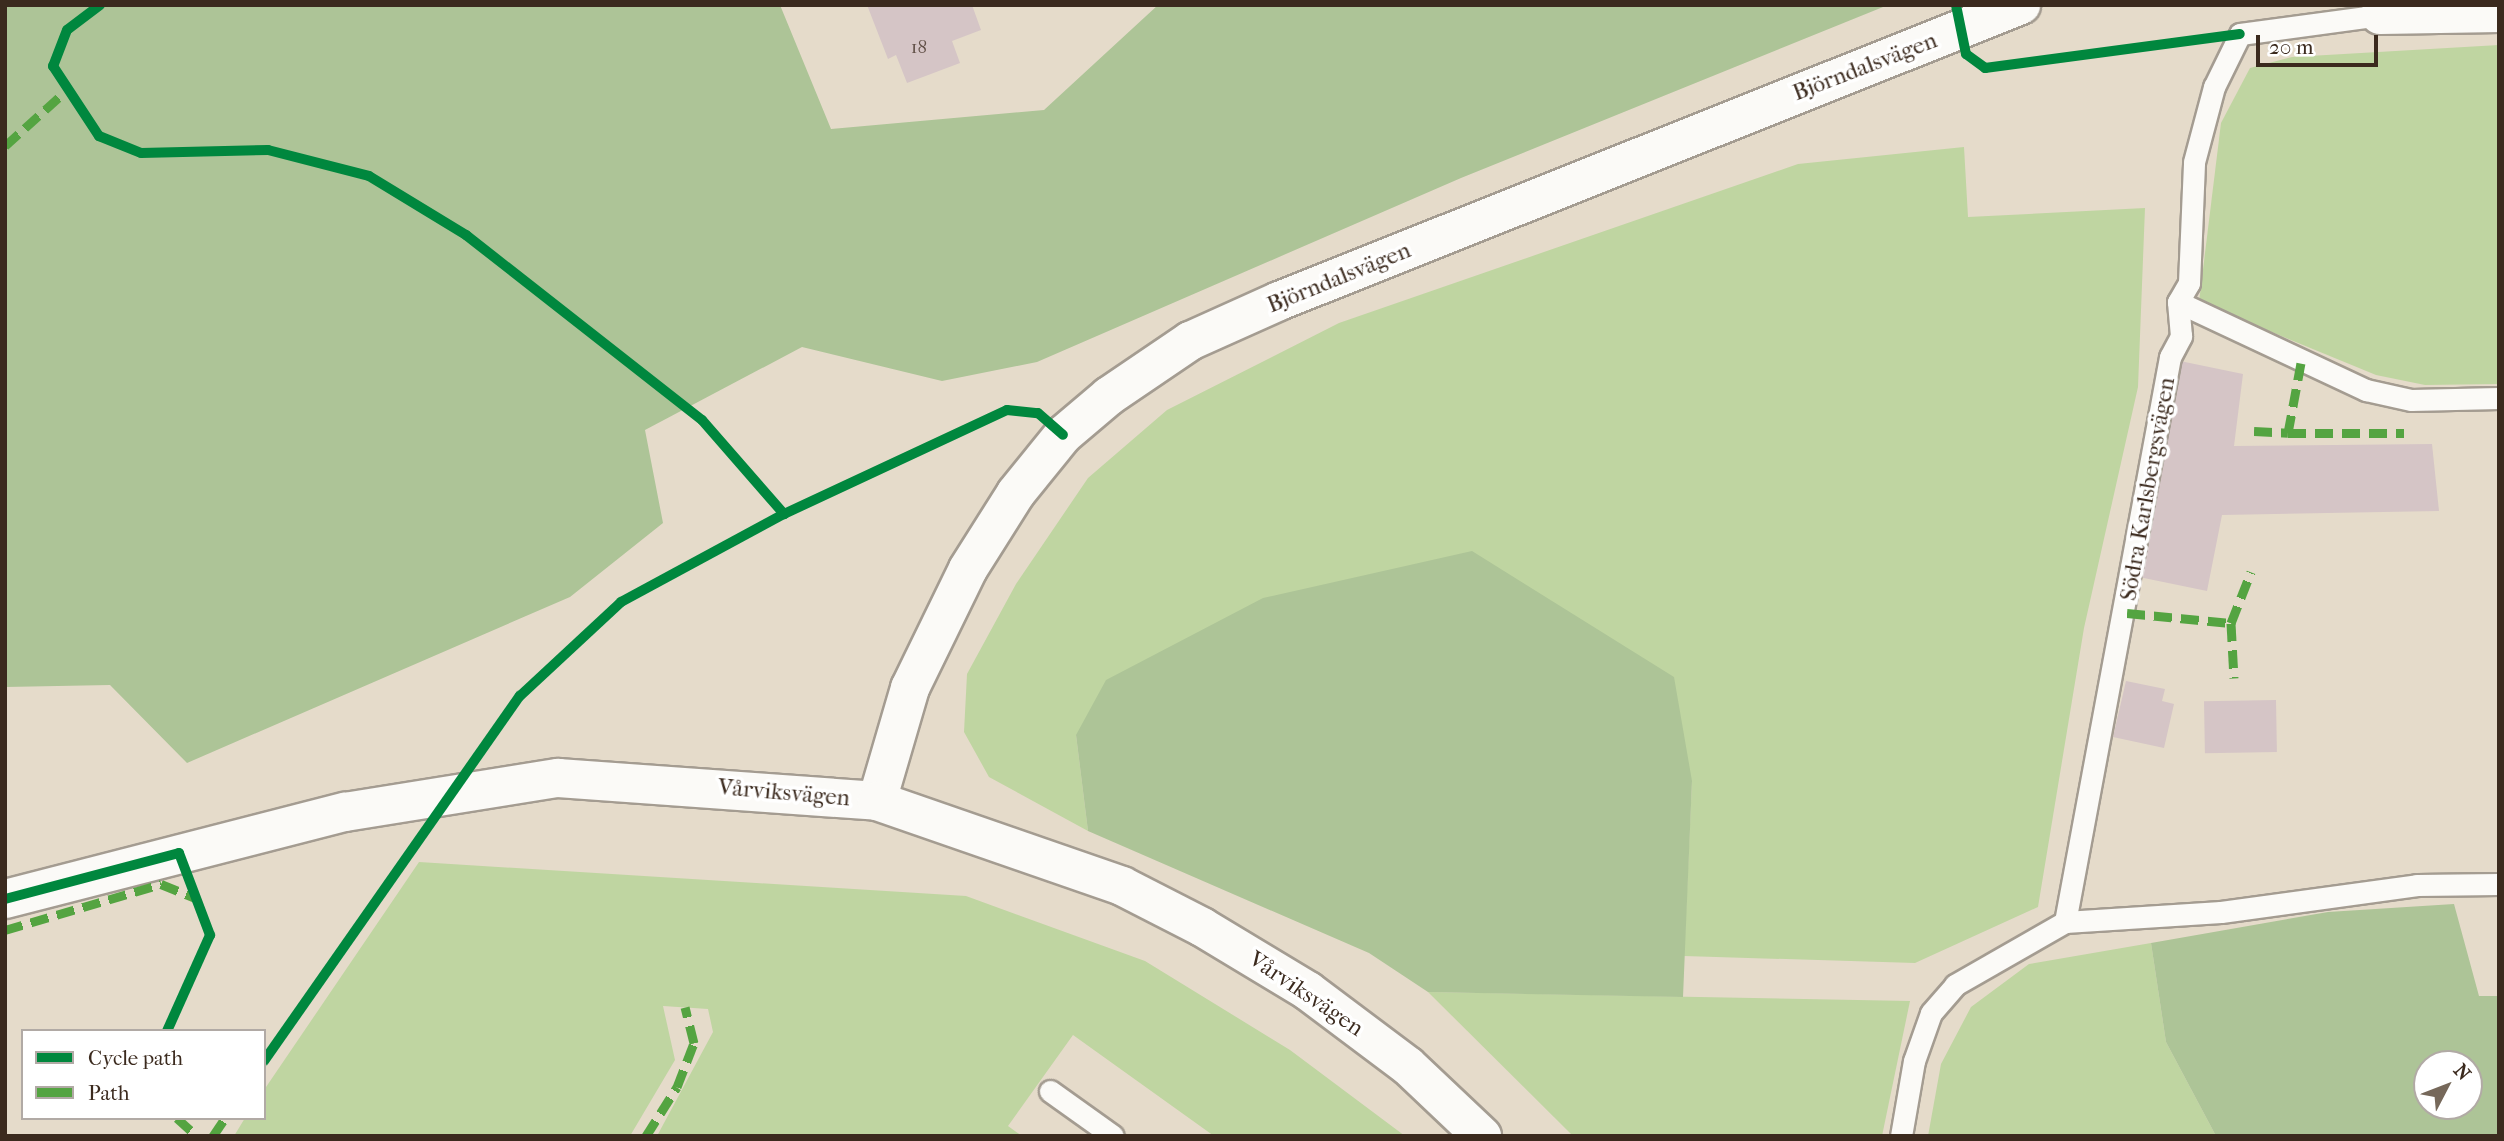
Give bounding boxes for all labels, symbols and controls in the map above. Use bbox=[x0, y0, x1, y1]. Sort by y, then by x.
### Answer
scale bar bbox=[2259, 21, 2382, 65]
street label: Björndalsvägen bbox=[1789, 27, 1941, 107]
text: 20 m bbox=[2269, 35, 2313, 59]
house number: 18 bbox=[911, 37, 927, 59]
street label: Björndalsvägen bbox=[1263, 237, 1415, 319]
street label: Södra Karlsbergsvägen bbox=[2115, 375, 2181, 603]
street label: Vårviksvägen bbox=[717, 773, 851, 813]
street label: Vårviksvägen bbox=[1243, 946, 1369, 1042]
legend bbox=[21, 1029, 266, 1120]
text: Cycle path bbox=[88, 1046, 183, 1070]
north arrow bbox=[2413, 1050, 2483, 1120]
text: N bbox=[2449, 1060, 2475, 1085]
text: Path bbox=[88, 1081, 129, 1105]

